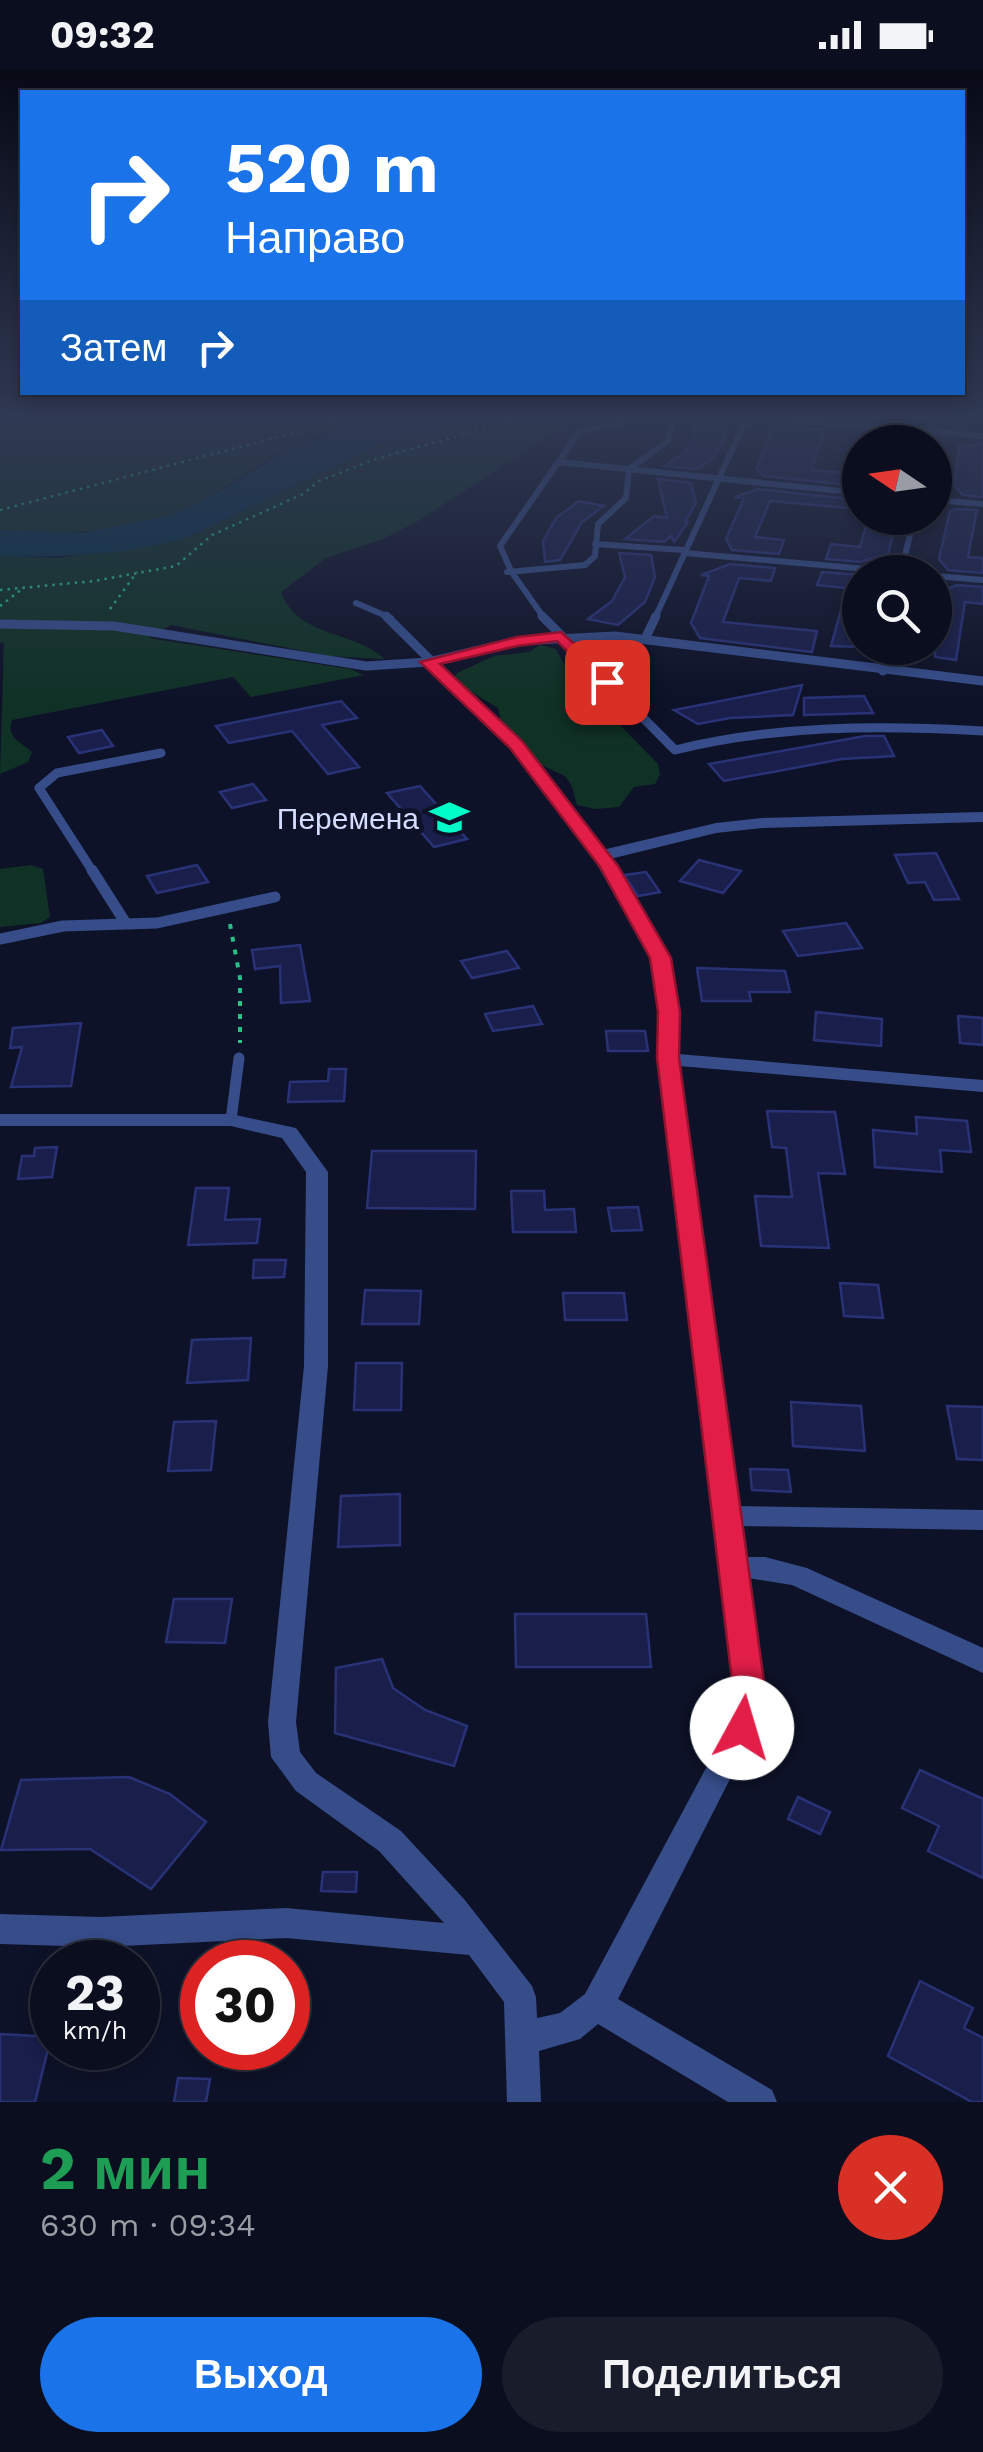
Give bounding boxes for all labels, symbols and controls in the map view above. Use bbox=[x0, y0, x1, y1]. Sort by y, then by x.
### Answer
text: 09:32 bbox=[50, 13, 155, 57]
text: 520 m bbox=[225, 127, 439, 209]
icon: right bbox=[60, 130, 190, 260]
text: Направо bbox=[225, 211, 405, 264]
icon: right bbox=[188, 320, 243, 375]
text: Затем bbox=[60, 326, 168, 370]
north arrow bbox=[842, 425, 952, 535]
map controls bbox=[842, 425, 952, 665]
button: search bbox=[842, 555, 952, 665]
pin bbox=[565, 640, 650, 725]
icon: arrive bbox=[580, 655, 635, 710]
school or university icon: Перемена bbox=[428, 797, 470, 839]
place label: Перемена bbox=[277, 801, 419, 836]
position arrow bbox=[690, 1676, 794, 1780]
speed limit sign: 30 bbox=[180, 1940, 310, 2070]
text: 23 bbox=[65, 1963, 125, 2022]
text: km/h bbox=[63, 2016, 127, 2045]
text: 2 мин bbox=[40, 2133, 210, 2204]
button: close bbox=[838, 2135, 943, 2240]
text: 630 m · 09:34 bbox=[40, 2206, 256, 2244]
button: Выход bbox=[40, 2317, 482, 2432]
button: Поделиться bbox=[502, 2317, 943, 2432]

